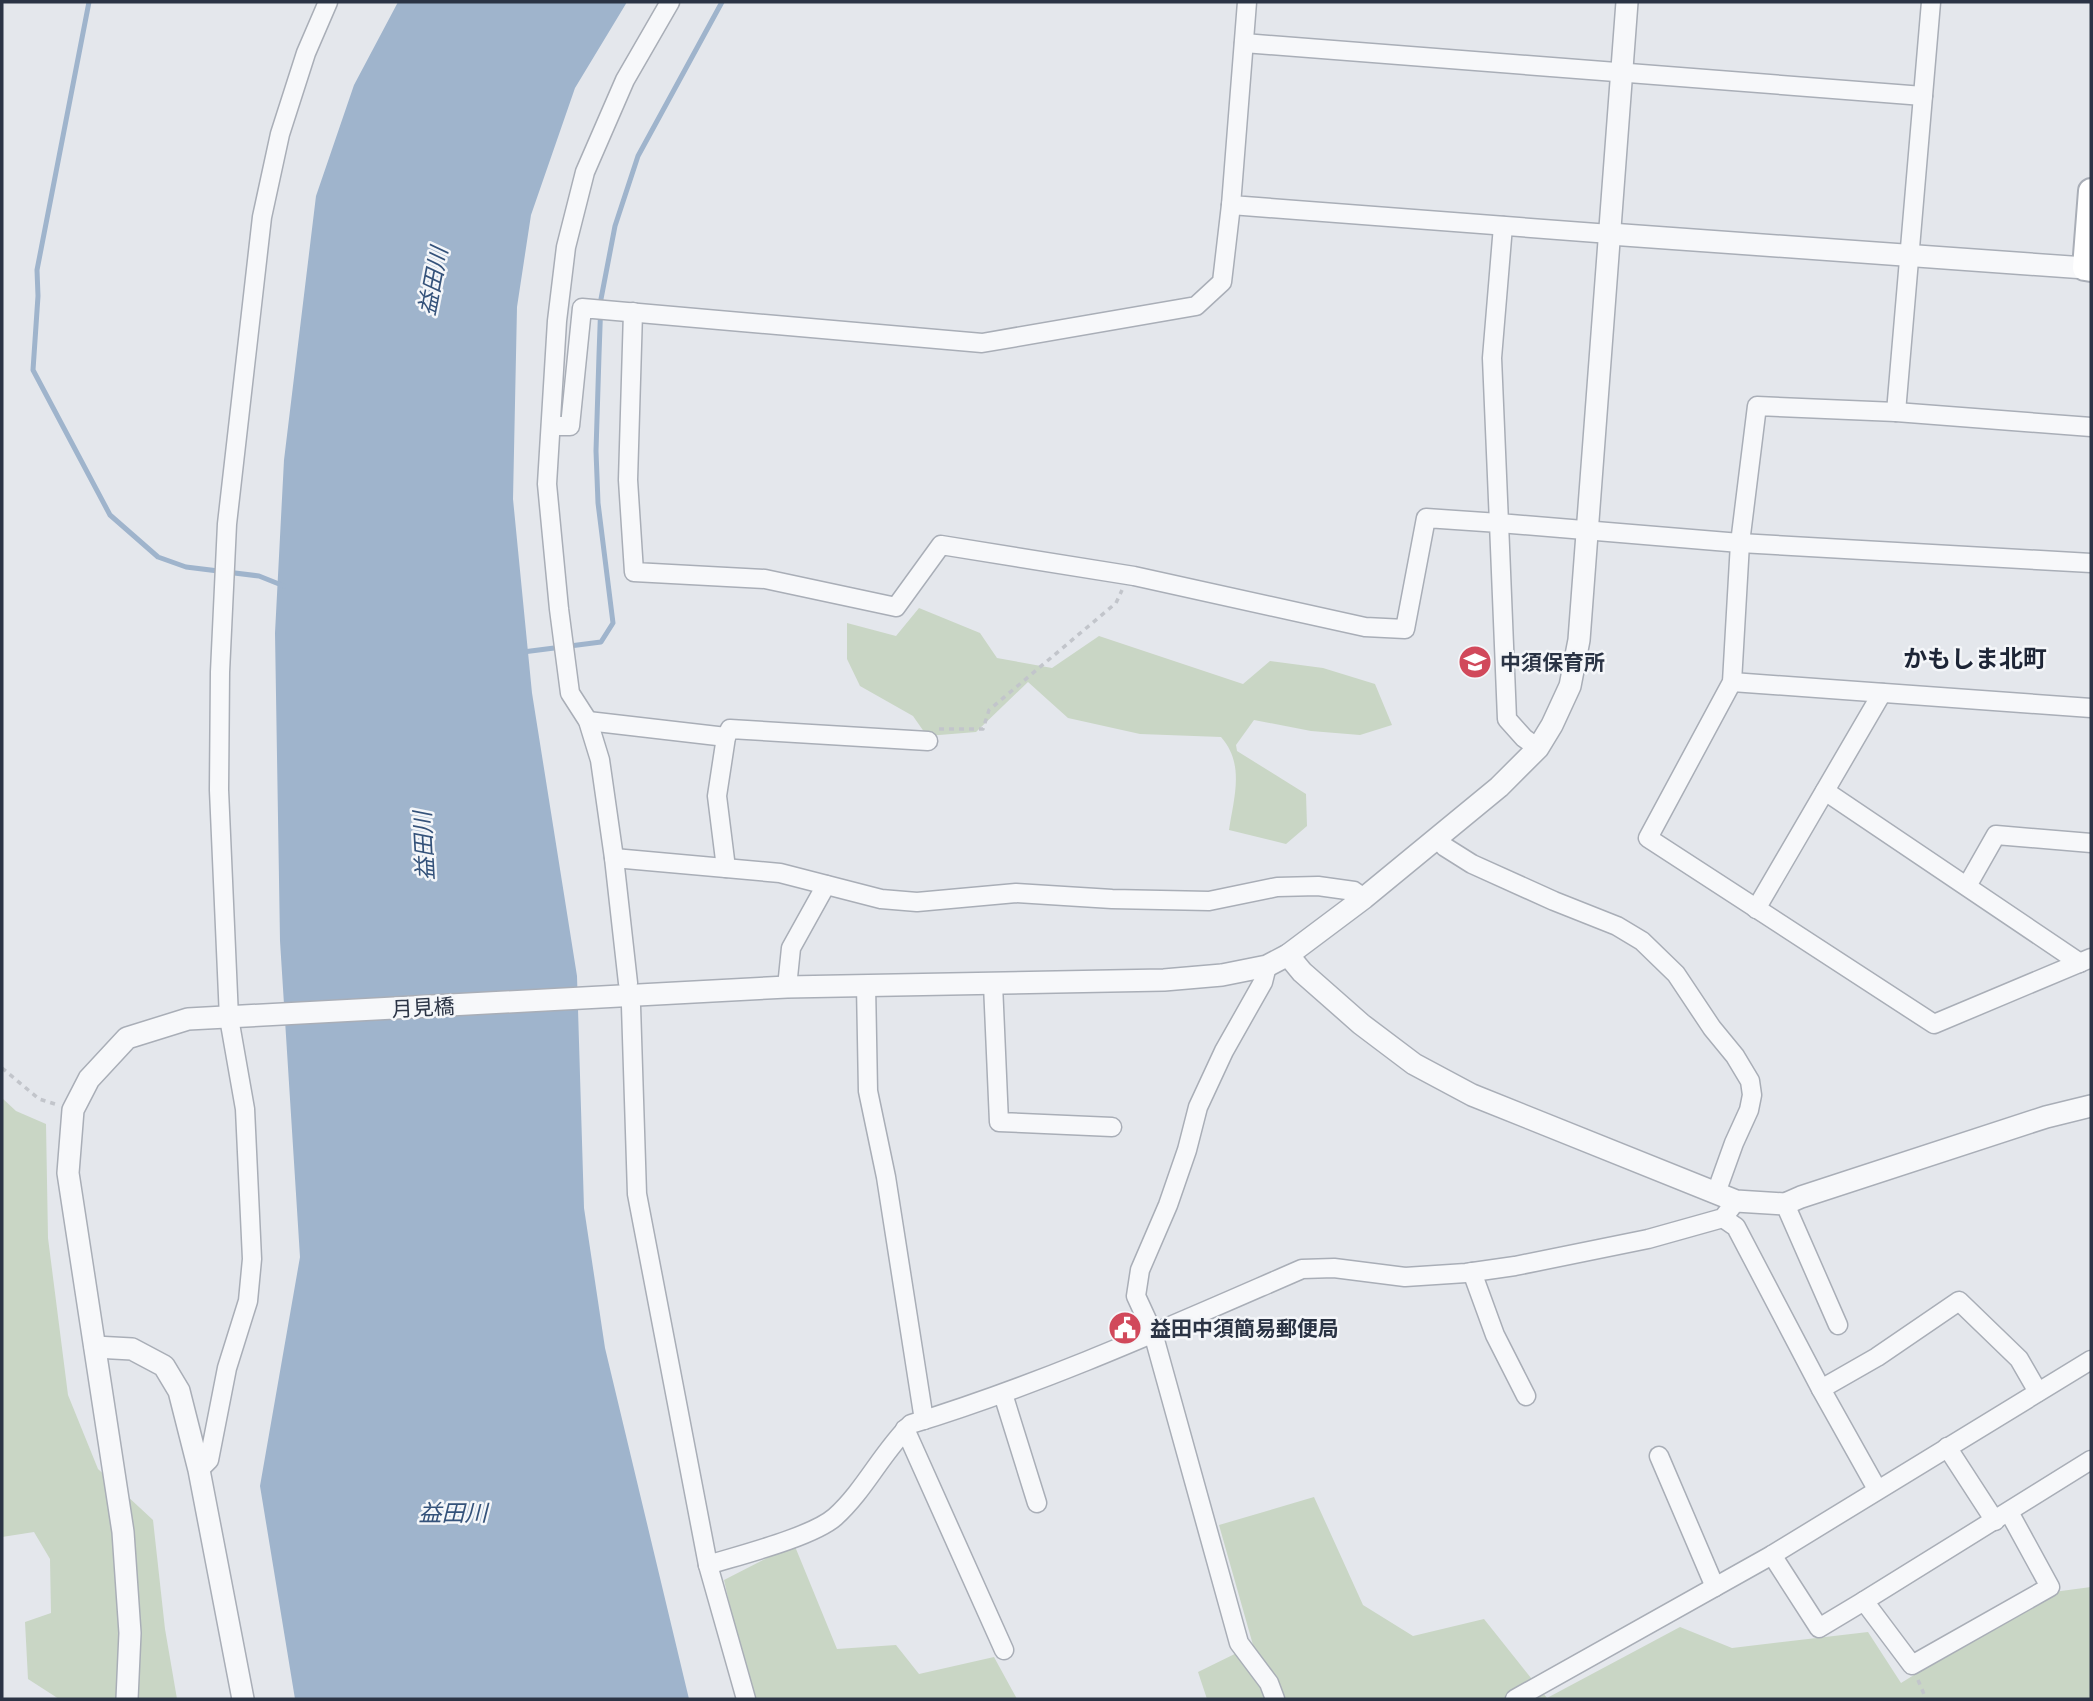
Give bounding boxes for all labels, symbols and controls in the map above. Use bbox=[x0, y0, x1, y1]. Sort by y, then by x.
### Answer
water label: 益田川 bbox=[410, 241, 455, 318]
district label: かもしま北町 bbox=[1903, 641, 2047, 674]
school or university icon: 中須保育所 bbox=[1456, 643, 1494, 681]
place label: 中須保育所 bbox=[1500, 648, 1605, 676]
water label: 益田川 bbox=[405, 808, 441, 881]
street label: 月見橋 bbox=[391, 991, 455, 1023]
public building icon: 益田中須簡易郵便局 bbox=[1106, 1309, 1144, 1347]
place label: 益田中須簡易郵便局 bbox=[1150, 1314, 1339, 1342]
water label: 益田川 bbox=[419, 1496, 491, 1528]

